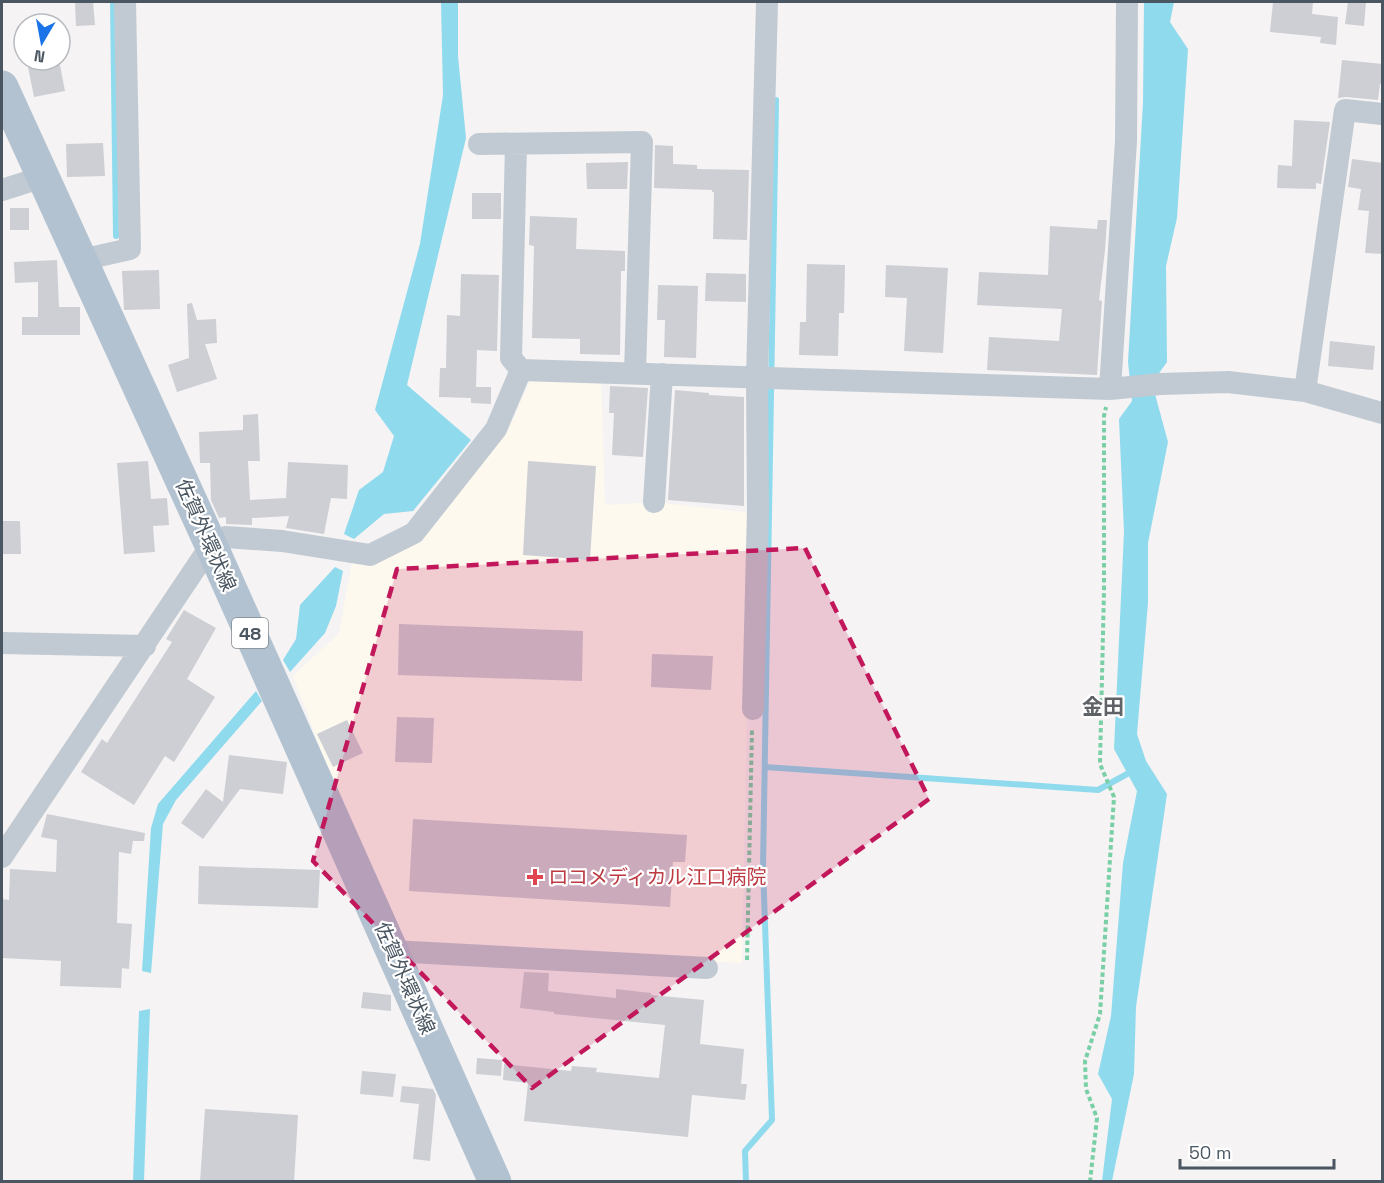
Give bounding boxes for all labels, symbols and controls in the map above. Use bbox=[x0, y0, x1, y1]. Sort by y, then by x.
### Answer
north arrow bbox=[12, 12, 72, 72]
text: N bbox=[32, 45, 47, 68]
street label: 佐賀外環状線 bbox=[170, 475, 242, 595]
road number: 48 bbox=[232, 618, 268, 648]
district label: 金田 bbox=[1082, 693, 1124, 720]
place label: ロコメディカル江口病院 bbox=[548, 864, 767, 890]
marker: ロコメディカル江口病院 bbox=[526, 868, 544, 886]
street label: 佐賀外環状線 bbox=[369, 918, 441, 1038]
scale bar bbox=[1180, 1132, 1334, 1170]
text: 50 m bbox=[1189, 1141, 1231, 1164]

